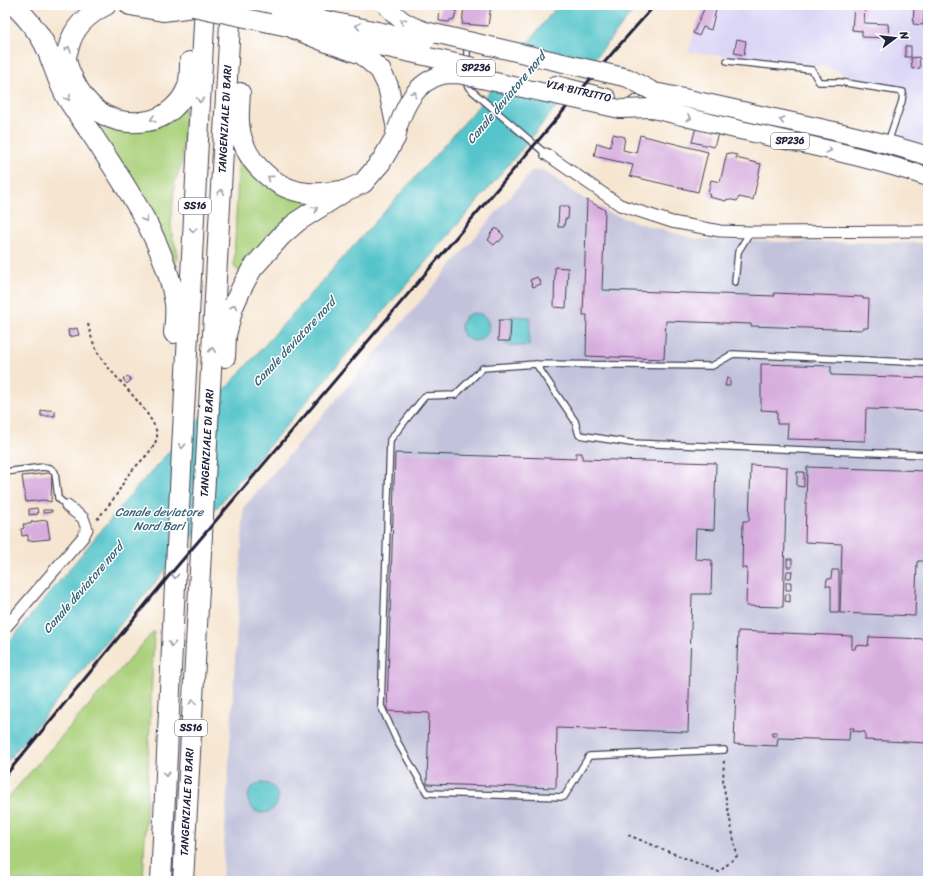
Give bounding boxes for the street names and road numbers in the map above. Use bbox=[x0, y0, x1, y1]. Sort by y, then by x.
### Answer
road number: SP236 bbox=[457, 60, 495, 76]
street label: TANGENZIALE DI BARI bbox=[213, 64, 237, 174]
street label: VIA BITRITTO bbox=[545, 74, 613, 108]
road number: SP236 bbox=[771, 133, 809, 149]
road number: SS16 bbox=[179, 198, 211, 214]
street label: TANGENZIALE DI BARI bbox=[195, 388, 219, 498]
road number: SS16 bbox=[175, 720, 207, 736]
street label: TANGENZIALE DI BARI bbox=[175, 747, 199, 857]

